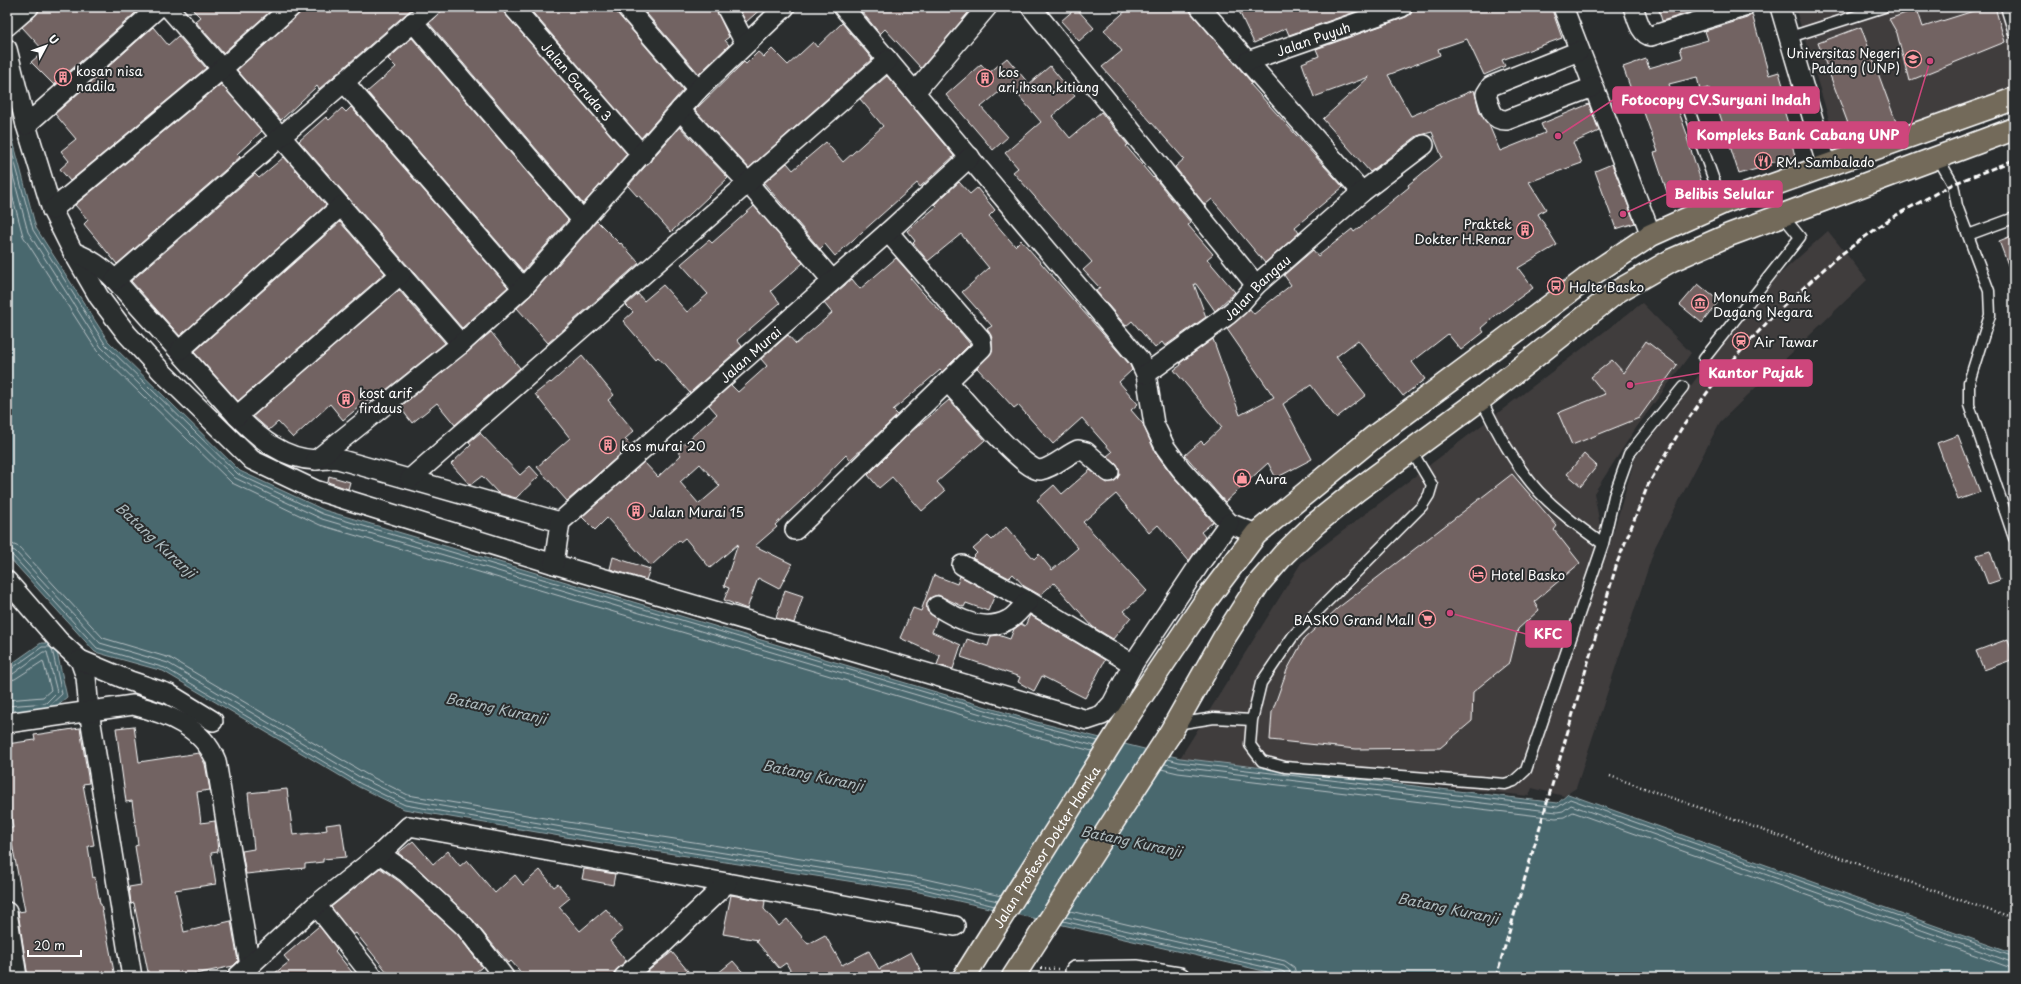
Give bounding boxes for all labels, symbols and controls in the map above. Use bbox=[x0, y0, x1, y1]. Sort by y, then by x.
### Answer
street label: Jalan Puyuh bbox=[1273, 16, 1353, 60]
north arrow bbox=[26, 26, 66, 66]
text: U bbox=[45, 30, 63, 48]
street label: Jalan Garuda 3 bbox=[538, 37, 617, 125]
place label: Universitas Negeri Padang (UNP) bbox=[1786, 43, 1900, 77]
school or university icon: Universitas Negeri Padang (UNP) bbox=[1903, 49, 1923, 69]
place label: kosan nisa nadila bbox=[76, 61, 144, 95]
place label: kos ari,ihsan,kitiang bbox=[998, 62, 1099, 96]
building icon: kosan nisa nadila bbox=[53, 67, 73, 87]
building icon: kos ari,ihsan,kitiang bbox=[975, 68, 995, 88]
callout: Fotocopy CV.Suryani Indah bbox=[1613, 87, 1819, 113]
text: Fotocopy CV.Suryani Indah bbox=[1621, 89, 1811, 110]
callout: Kompleks Bank Cabang UNP bbox=[1688, 122, 1908, 148]
text: Kompleks Bank Cabang UNP bbox=[1697, 124, 1899, 145]
restaurant icon: RM. Sambalado bbox=[1753, 151, 1773, 171]
place label: RM. Sambalado bbox=[1776, 152, 1874, 171]
callout: Belibis Selular bbox=[1667, 181, 1782, 207]
text: Belibis Selular bbox=[1674, 183, 1775, 204]
place label: Praktek Dokter H.Renar bbox=[1415, 214, 1512, 248]
building icon: Praktek Dokter H.Renar bbox=[1515, 220, 1535, 240]
street label: Jalan Bangau bbox=[1219, 250, 1294, 325]
bus stop icon: Halte Basko bbox=[1546, 276, 1566, 296]
place label: Halte Basko bbox=[1569, 277, 1644, 296]
place label: Monumen Bank Dagang Negara bbox=[1713, 287, 1814, 321]
museum icon: Monumen Bank Dagang Negara bbox=[1690, 293, 1710, 313]
street label: Jalan Murai bbox=[715, 322, 785, 387]
station icon: Air Tawar bbox=[1731, 331, 1751, 351]
place label: Air Tawar bbox=[1754, 332, 1818, 351]
callout: Kantor Pajak bbox=[1700, 360, 1812, 386]
text: Kantor Pajak bbox=[1708, 362, 1804, 383]
place label: kost arif firdaus bbox=[359, 383, 413, 417]
building icon: kost arif firdaus bbox=[336, 389, 356, 409]
building icon: kos murai 20 bbox=[598, 435, 618, 455]
place label: kos murai 20 bbox=[621, 436, 705, 455]
shop icon: Aura bbox=[1232, 468, 1252, 488]
place label: Aura bbox=[1255, 469, 1287, 488]
water label: Batang Kuranji bbox=[111, 497, 202, 584]
building icon: Jalan Murai 15 bbox=[626, 501, 646, 521]
place label: Jalan Murai 15 bbox=[649, 502, 744, 521]
hotel icon: Hotel Basko bbox=[1468, 564, 1488, 584]
place label: Hotel Basko bbox=[1491, 565, 1565, 584]
supermarket icon: BASKO Grand Mall bbox=[1417, 609, 1437, 629]
place label: BASKO Grand Mall bbox=[1294, 610, 1414, 629]
callout: KFC bbox=[1526, 621, 1571, 647]
text: KFC bbox=[1534, 623, 1563, 644]
water label: Batang Kuranji bbox=[444, 687, 550, 729]
water label: Batang Kuranji bbox=[761, 754, 867, 796]
street label: Jalan Profesor Dokter Hamka bbox=[988, 761, 1104, 931]
water label: Batang Kuranji bbox=[1079, 820, 1185, 862]
water label: Batang Kuranji bbox=[1396, 887, 1502, 929]
scale bar bbox=[28, 932, 81, 958]
text: 20 m bbox=[34, 936, 65, 954]

